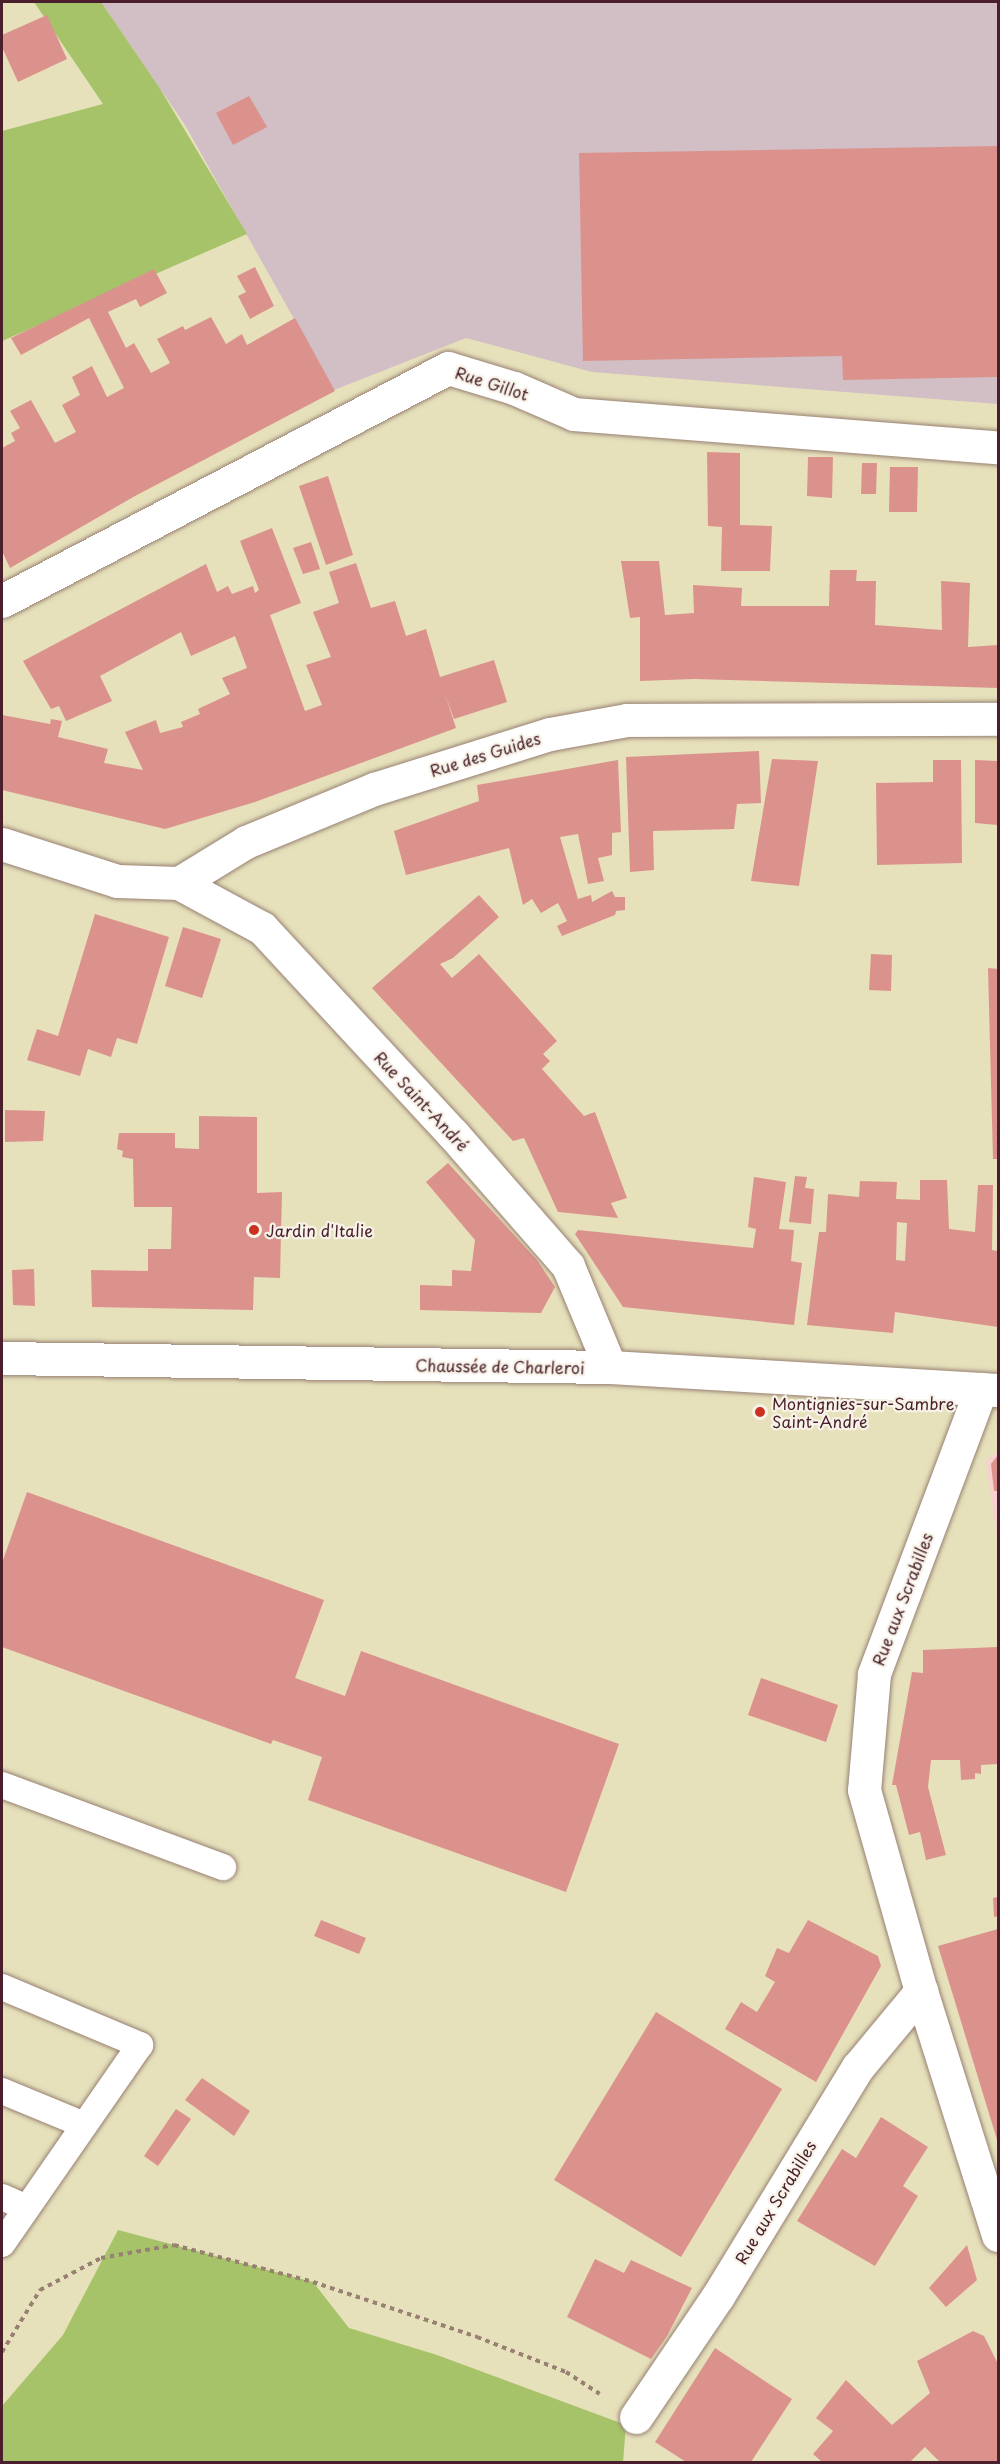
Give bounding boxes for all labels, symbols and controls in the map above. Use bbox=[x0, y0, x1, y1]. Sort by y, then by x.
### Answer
street label: Rue Gillot bbox=[452, 362, 532, 404]
street label: Rue des Guides bbox=[426, 728, 544, 780]
street label: Rue Saint-André bbox=[371, 1047, 473, 1155]
place label: Jardin d'Italie bbox=[266, 1220, 373, 1240]
marker: Jardin d'Italie bbox=[247, 1223, 261, 1237]
street label: Chaussée de Charleroi bbox=[414, 1355, 586, 1377]
place label: Montignies-sur-Sambre Saint-André bbox=[772, 1393, 954, 1431]
marker: Montignies-sur-Sambre Saint-André bbox=[753, 1405, 767, 1419]
street label: Rue aux Scrabilles bbox=[868, 1529, 936, 1669]
street label: Rue aux Scrabilles bbox=[730, 2136, 820, 2268]

